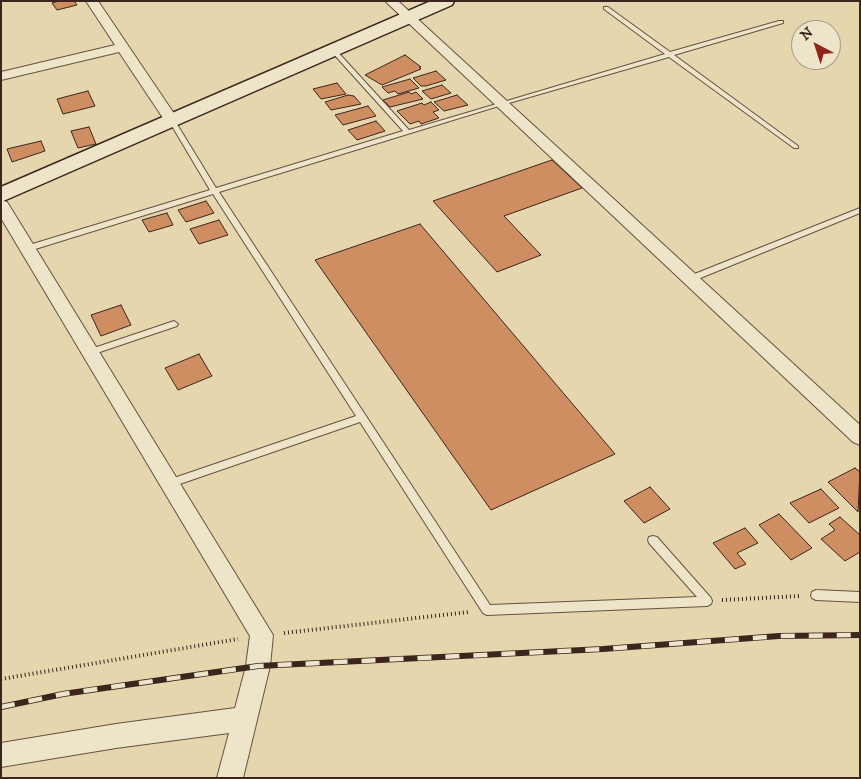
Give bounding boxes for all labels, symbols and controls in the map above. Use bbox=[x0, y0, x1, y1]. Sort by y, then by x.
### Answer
north arrow bbox=[791, 20, 841, 70]
text: N bbox=[797, 24, 817, 45]

